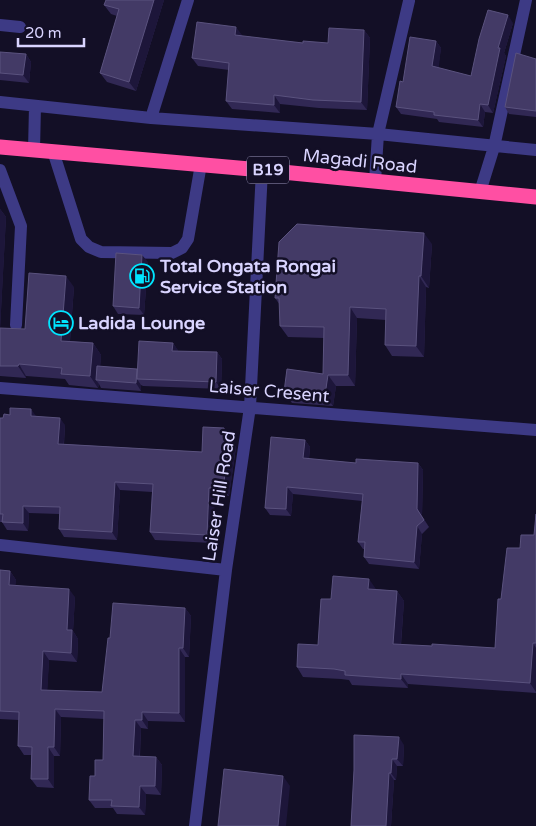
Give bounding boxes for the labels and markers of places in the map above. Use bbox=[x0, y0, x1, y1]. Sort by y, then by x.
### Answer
place label: Total Ongata Rongai Service Station bbox=[159, 255, 336, 298]
fuel station icon: Total Ongata Rongai Service Station bbox=[129, 263, 155, 289]
hotel icon: Ladida Lounge bbox=[48, 310, 74, 336]
place label: Ladida Lounge bbox=[78, 312, 205, 334]

